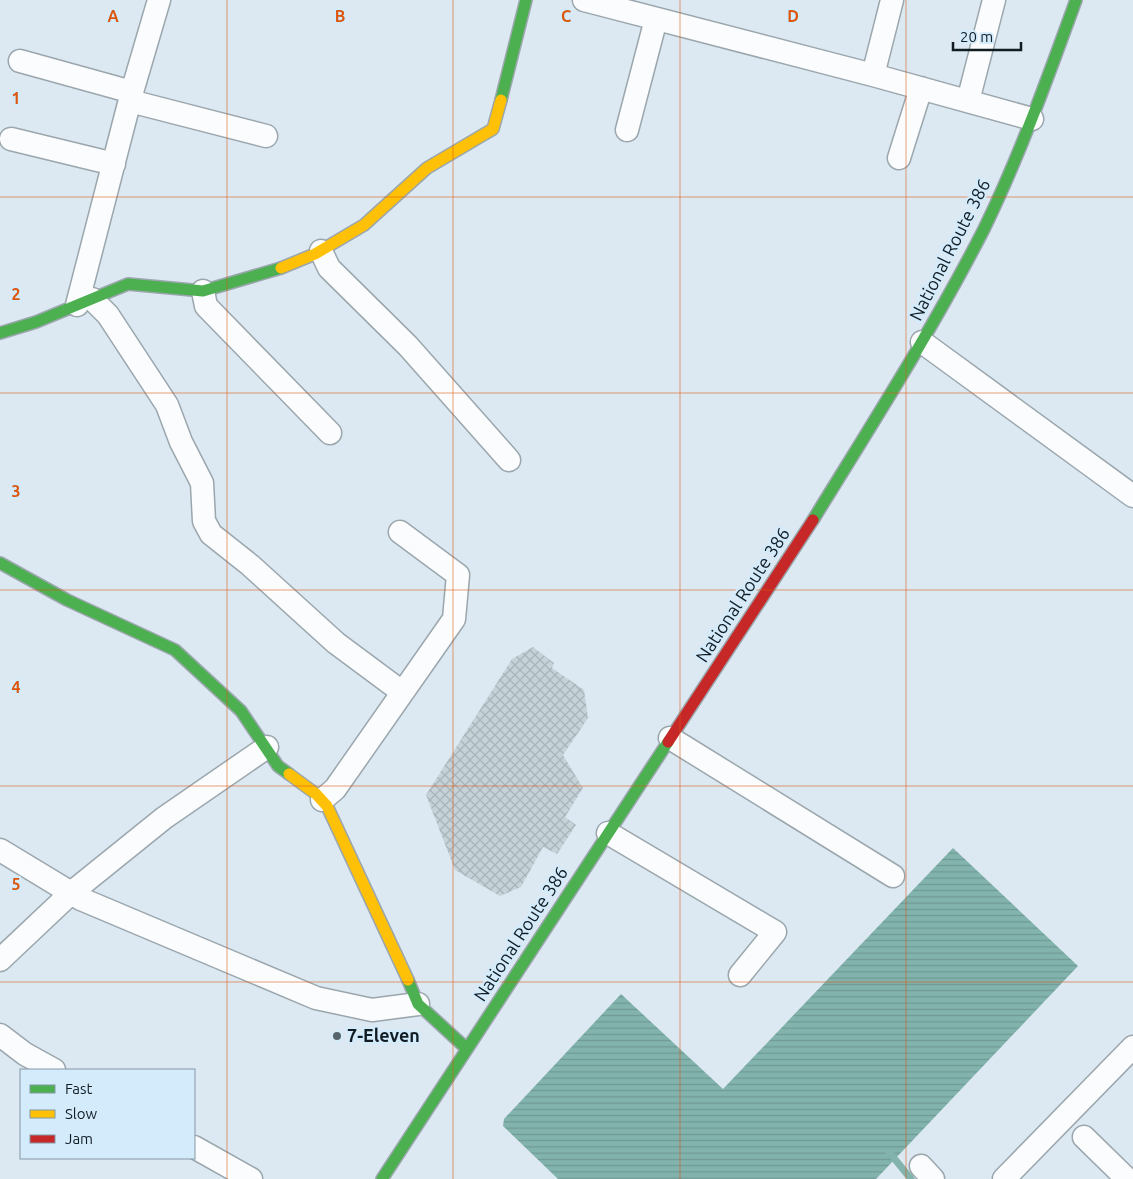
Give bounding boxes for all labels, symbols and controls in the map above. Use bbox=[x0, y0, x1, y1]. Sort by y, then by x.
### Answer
text: A bbox=[107, 7, 119, 25]
text: B bbox=[335, 7, 345, 25]
text: C bbox=[561, 7, 571, 25]
text: D bbox=[787, 7, 799, 25]
scale bar bbox=[953, 20, 1020, 52]
text: 20 m bbox=[960, 28, 993, 45]
text: 1 bbox=[11, 89, 21, 107]
street label: National Route 386 bbox=[905, 176, 993, 324]
text: 2 bbox=[11, 285, 21, 303]
text: 3 bbox=[11, 482, 21, 500]
street label: National Route 386 bbox=[691, 524, 793, 665]
text: 4 bbox=[11, 678, 21, 696]
street label: National Route 386 bbox=[469, 863, 571, 1004]
text: 5 bbox=[11, 875, 21, 893]
place label: 7-Eleven bbox=[347, 1025, 420, 1045]
marker: 7-Eleven bbox=[331, 1030, 343, 1042]
legend bbox=[20, 1069, 195, 1159]
text: Fast bbox=[65, 1080, 93, 1097]
text: Slow bbox=[65, 1105, 98, 1122]
text: Jam bbox=[65, 1130, 93, 1147]

